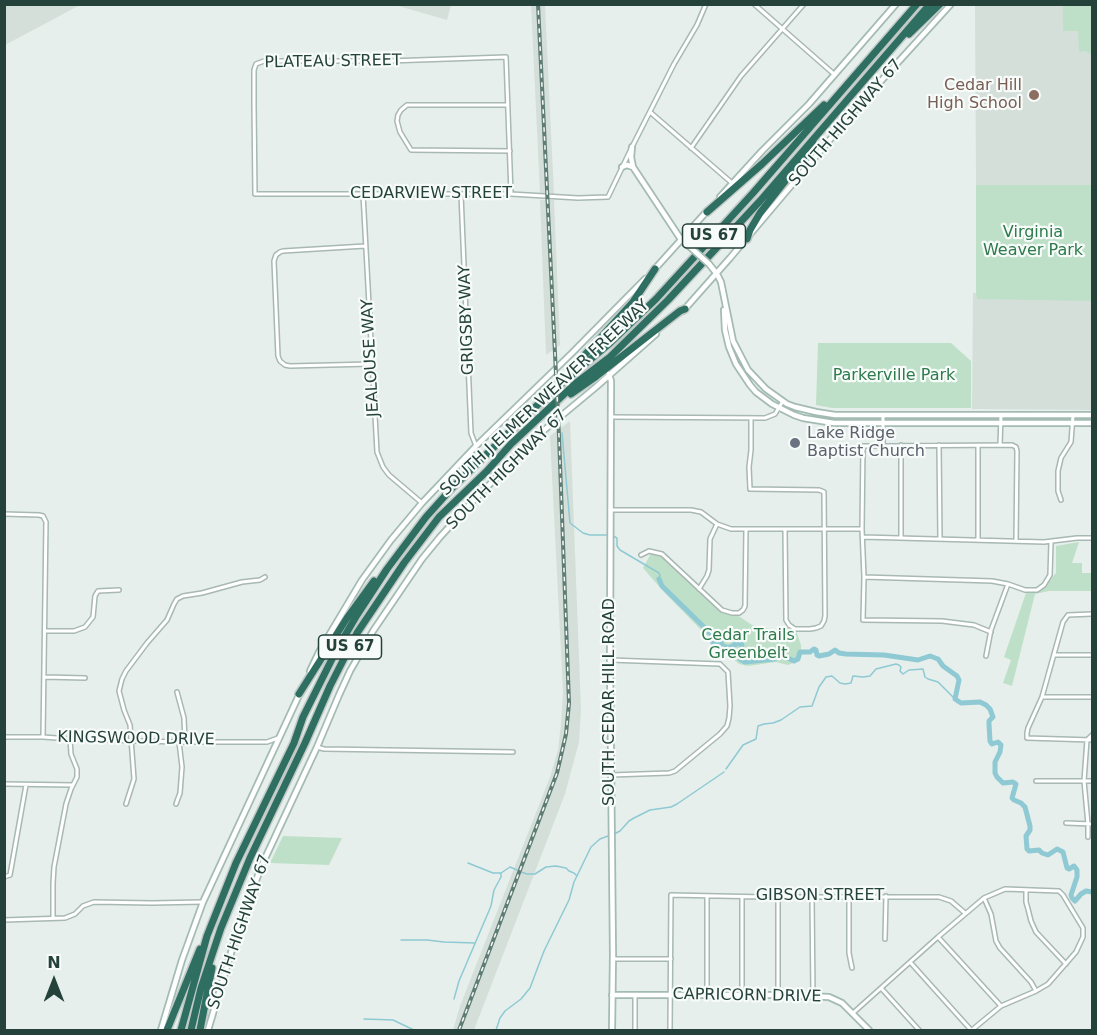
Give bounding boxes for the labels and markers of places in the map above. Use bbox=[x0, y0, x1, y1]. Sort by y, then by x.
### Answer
place label: Cedar Hill High School bbox=[927, 76, 1022, 114]
marker: Cedar Hill High School bbox=[1027, 88, 1041, 102]
place label: Lake Ridge Baptist Church bbox=[807, 424, 925, 462]
marker: Lake Ridge Baptist Church bbox=[788, 436, 802, 450]

